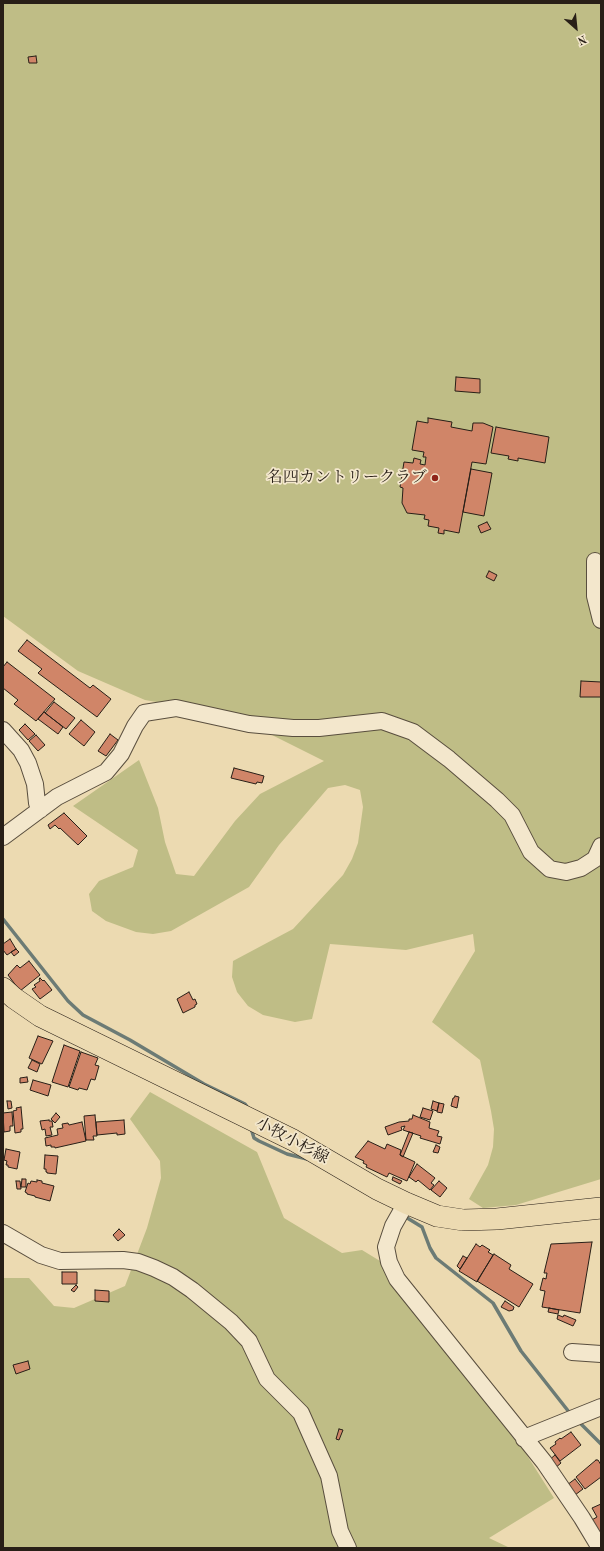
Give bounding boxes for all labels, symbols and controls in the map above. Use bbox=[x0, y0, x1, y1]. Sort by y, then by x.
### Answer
north arrow bbox=[556, 8, 596, 48]
text: N bbox=[575, 32, 588, 46]
place label: 名四カントリークラブ bbox=[267, 468, 427, 488]
marker: 名四カントリークラブ bbox=[430, 473, 440, 483]
street label: 小牧小杉線 bbox=[252, 1114, 332, 1168]

